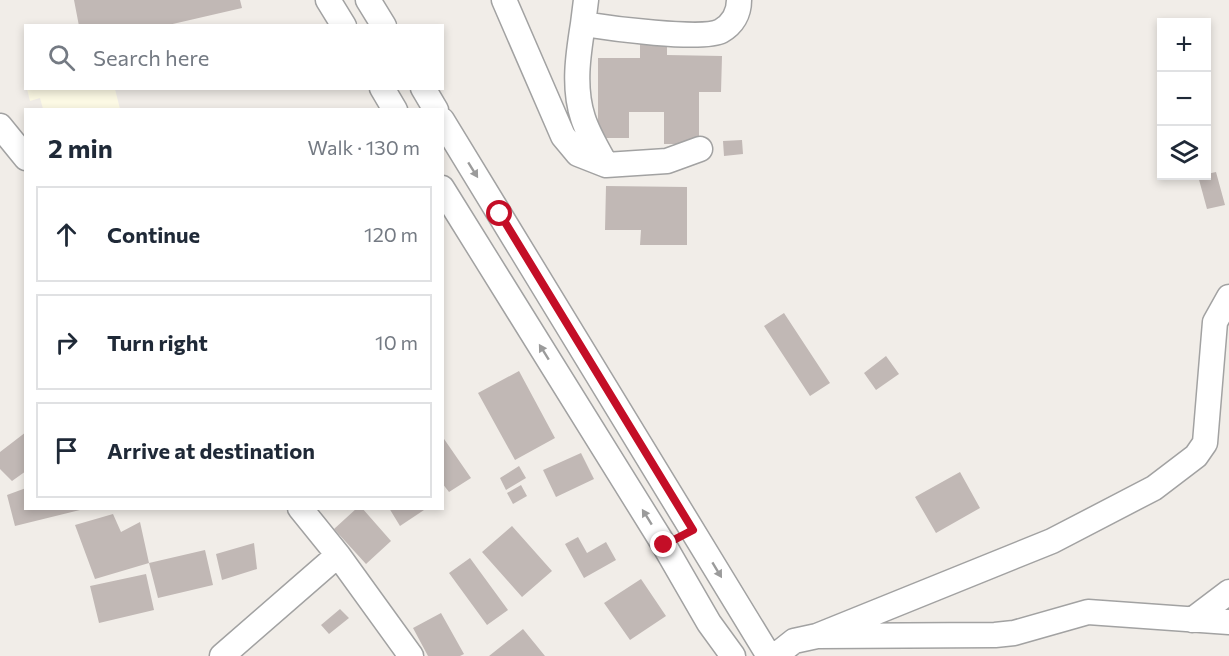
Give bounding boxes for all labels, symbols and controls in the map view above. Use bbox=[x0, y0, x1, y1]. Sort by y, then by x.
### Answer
map controls bbox=[1157, 18, 1211, 180]
button: + bbox=[1157, 18, 1211, 72]
search box bbox=[24, 24, 444, 90]
icon: search bbox=[45, 41, 78, 74]
text: Search here bbox=[93, 44, 209, 71]
button: − bbox=[1157, 72, 1211, 126]
button: layers bbox=[1157, 126, 1211, 180]
text: 2 min bbox=[48, 132, 113, 163]
text: Walk · 130 m bbox=[308, 135, 420, 159]
one-way arrow bbox=[468, 162, 479, 178]
route start bbox=[486, 200, 512, 226]
icon: ahead bbox=[50, 218, 83, 251]
text: Continue bbox=[107, 221, 200, 248]
text: 120 m bbox=[364, 222, 418, 246]
icon: right bbox=[50, 326, 83, 359]
text: Turn right bbox=[107, 329, 208, 356]
text: 10 m bbox=[375, 330, 418, 354]
one-way arrow bbox=[538, 343, 549, 360]
icon: arrive bbox=[50, 434, 83, 467]
text: Arrive at destination bbox=[107, 437, 315, 464]
one-way arrow bbox=[641, 509, 652, 525]
route end bbox=[650, 531, 676, 557]
one-way arrow bbox=[712, 562, 722, 579]

